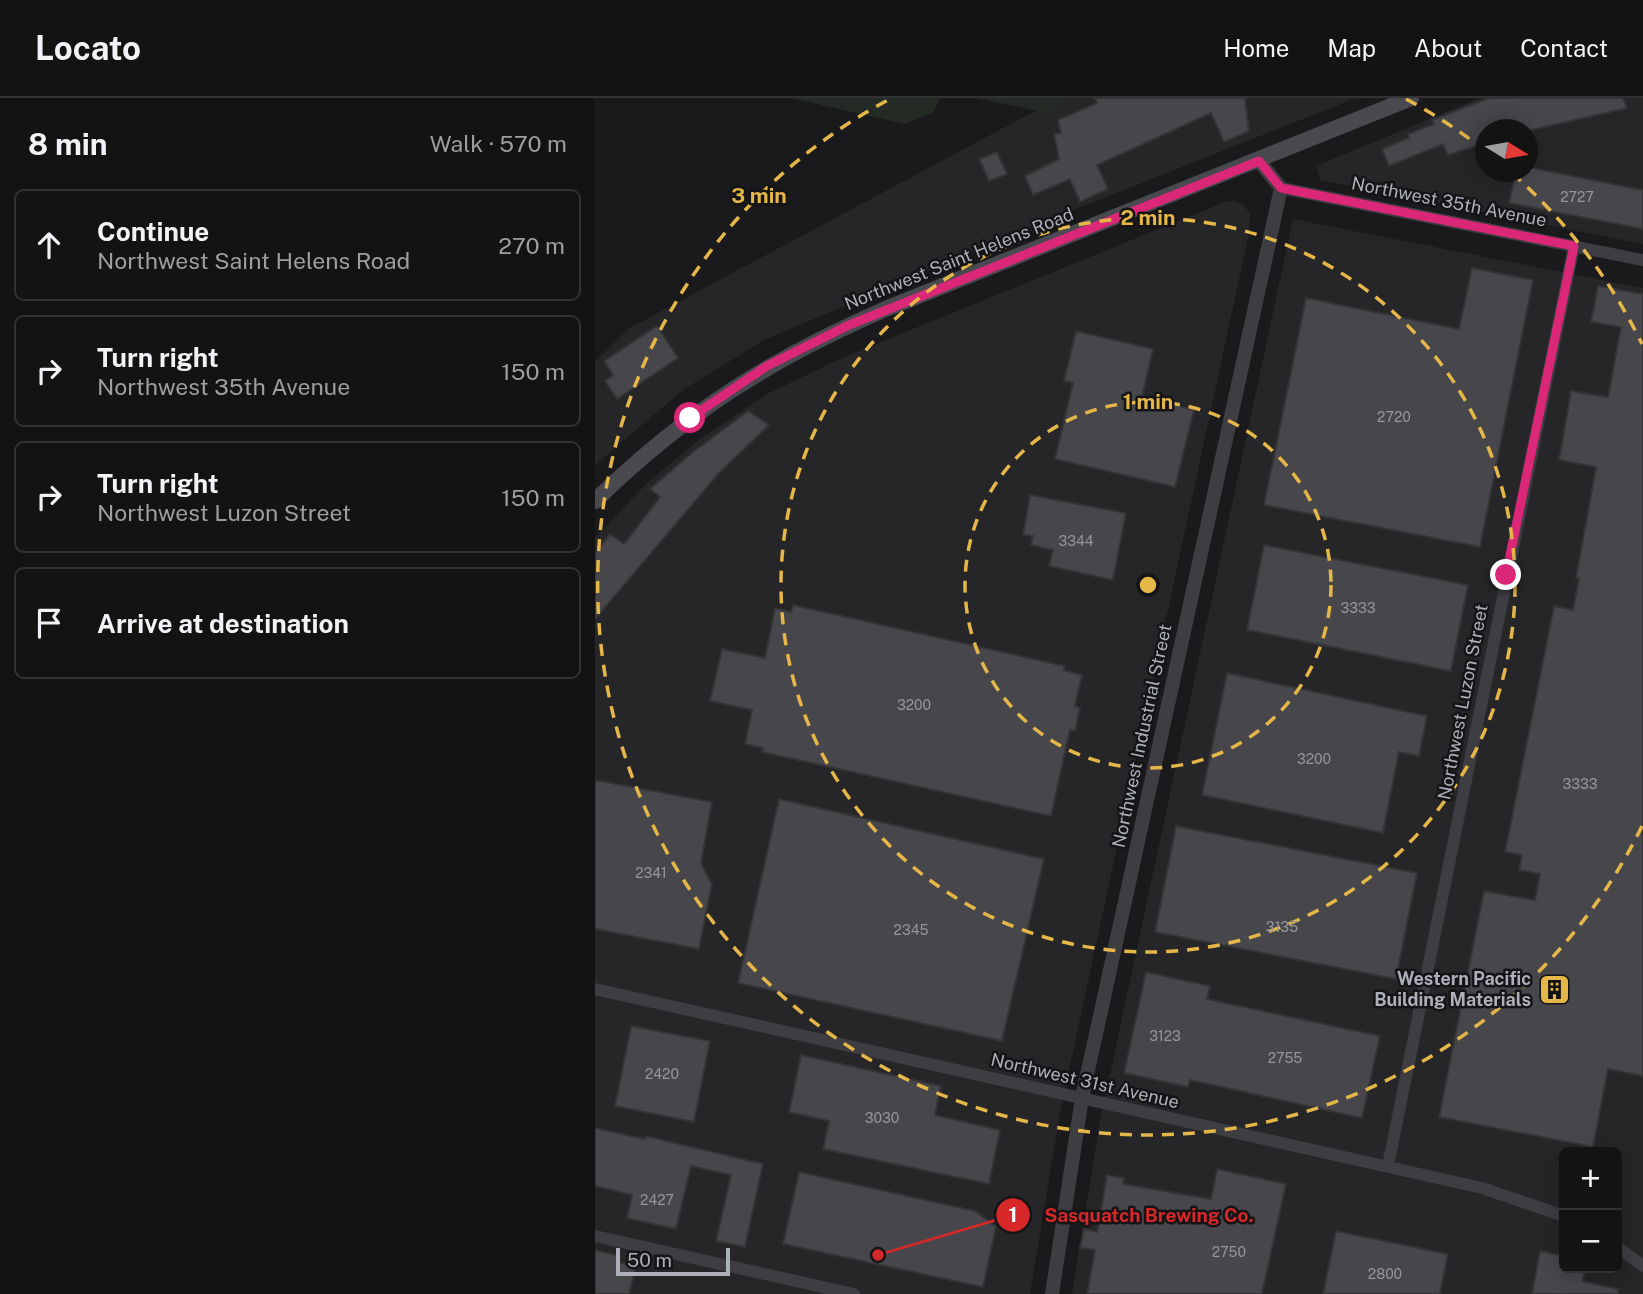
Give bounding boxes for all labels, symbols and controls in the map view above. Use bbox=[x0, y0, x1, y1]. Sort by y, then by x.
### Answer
text: Locato bbox=[35, 29, 141, 67]
text: Home bbox=[1223, 34, 1289, 62]
text: Map bbox=[1327, 34, 1376, 62]
text: About bbox=[1414, 34, 1482, 62]
text: Contact bbox=[1520, 34, 1608, 62]
north arrow bbox=[1475, 119, 1538, 182]
text: 8 min bbox=[28, 126, 108, 162]
text: Walk · 570 m bbox=[430, 130, 567, 157]
street label: Northwest 35th Avenue bbox=[1350, 172, 1548, 231]
text: 3 min bbox=[731, 183, 787, 208]
house number: 2727 bbox=[1560, 189, 1594, 205]
street label: Northwest Saint Helens Road bbox=[841, 203, 1076, 314]
text: 2 min bbox=[1120, 205, 1176, 230]
text: Continue bbox=[97, 216, 209, 247]
icon: ahead bbox=[30, 226, 68, 264]
text: 270 m bbox=[498, 232, 565, 259]
text: Northwest Saint Helens Road bbox=[97, 247, 410, 274]
text: Turn right bbox=[97, 342, 219, 373]
icon: right bbox=[30, 352, 68, 390]
text: 150 m bbox=[501, 358, 565, 385]
text: Northwest 35th Avenue bbox=[97, 373, 350, 400]
text: 1 min bbox=[1123, 389, 1173, 414]
route start bbox=[674, 402, 705, 433]
house number: 2720 bbox=[1377, 409, 1411, 425]
text: Turn right bbox=[97, 468, 219, 499]
icon: right bbox=[30, 478, 68, 516]
text: 150 m bbox=[501, 484, 565, 511]
text: Northwest Luzon Street bbox=[97, 499, 351, 526]
house number: 3344 bbox=[1058, 533, 1094, 549]
route end bbox=[1490, 559, 1521, 590]
centre of rings bbox=[1136, 573, 1160, 597]
house number: 3333 bbox=[1340, 600, 1376, 616]
street label: Northwest Luzon Street bbox=[1433, 602, 1492, 801]
icon: arrive bbox=[30, 604, 68, 642]
text: Arrive at destination bbox=[97, 608, 349, 639]
street label: Northwest Industrial Street bbox=[1108, 622, 1176, 850]
house number: 3200 bbox=[897, 697, 931, 713]
house number: 3200 bbox=[1297, 751, 1331, 767]
house number: 3333 bbox=[1562, 776, 1598, 792]
house number: 2341 bbox=[635, 865, 667, 881]
house number: 3135 bbox=[1266, 919, 1298, 935]
house number: 2345 bbox=[894, 922, 928, 938]
place label: Western Pacific Building Materials bbox=[1374, 968, 1531, 1010]
building icon: Western Pacific Building Materials bbox=[1537, 972, 1571, 1006]
house number: 3123 bbox=[1149, 1028, 1181, 1044]
street label: Northwest 31st Avenue bbox=[989, 1049, 1181, 1112]
house number: 2755 bbox=[1268, 1050, 1302, 1066]
house number: 2420 bbox=[645, 1066, 679, 1082]
house number: 3030 bbox=[865, 1110, 899, 1126]
map controls bbox=[1559, 1147, 1622, 1273]
button: + bbox=[1559, 1147, 1622, 1210]
house number: 2427 bbox=[640, 1192, 674, 1208]
callout: Sasquatch Brewing Co. bbox=[995, 1195, 1268, 1235]
text: 1 bbox=[1009, 1202, 1018, 1227]
text: Sasquatch Brewing Co. bbox=[1044, 1204, 1254, 1226]
button: − bbox=[1559, 1210, 1622, 1273]
house number: 2750 bbox=[1212, 1244, 1246, 1260]
scale bar bbox=[616, 1245, 730, 1277]
text: 50 m bbox=[627, 1249, 672, 1271]
house number: 2800 bbox=[1368, 1266, 1402, 1282]

